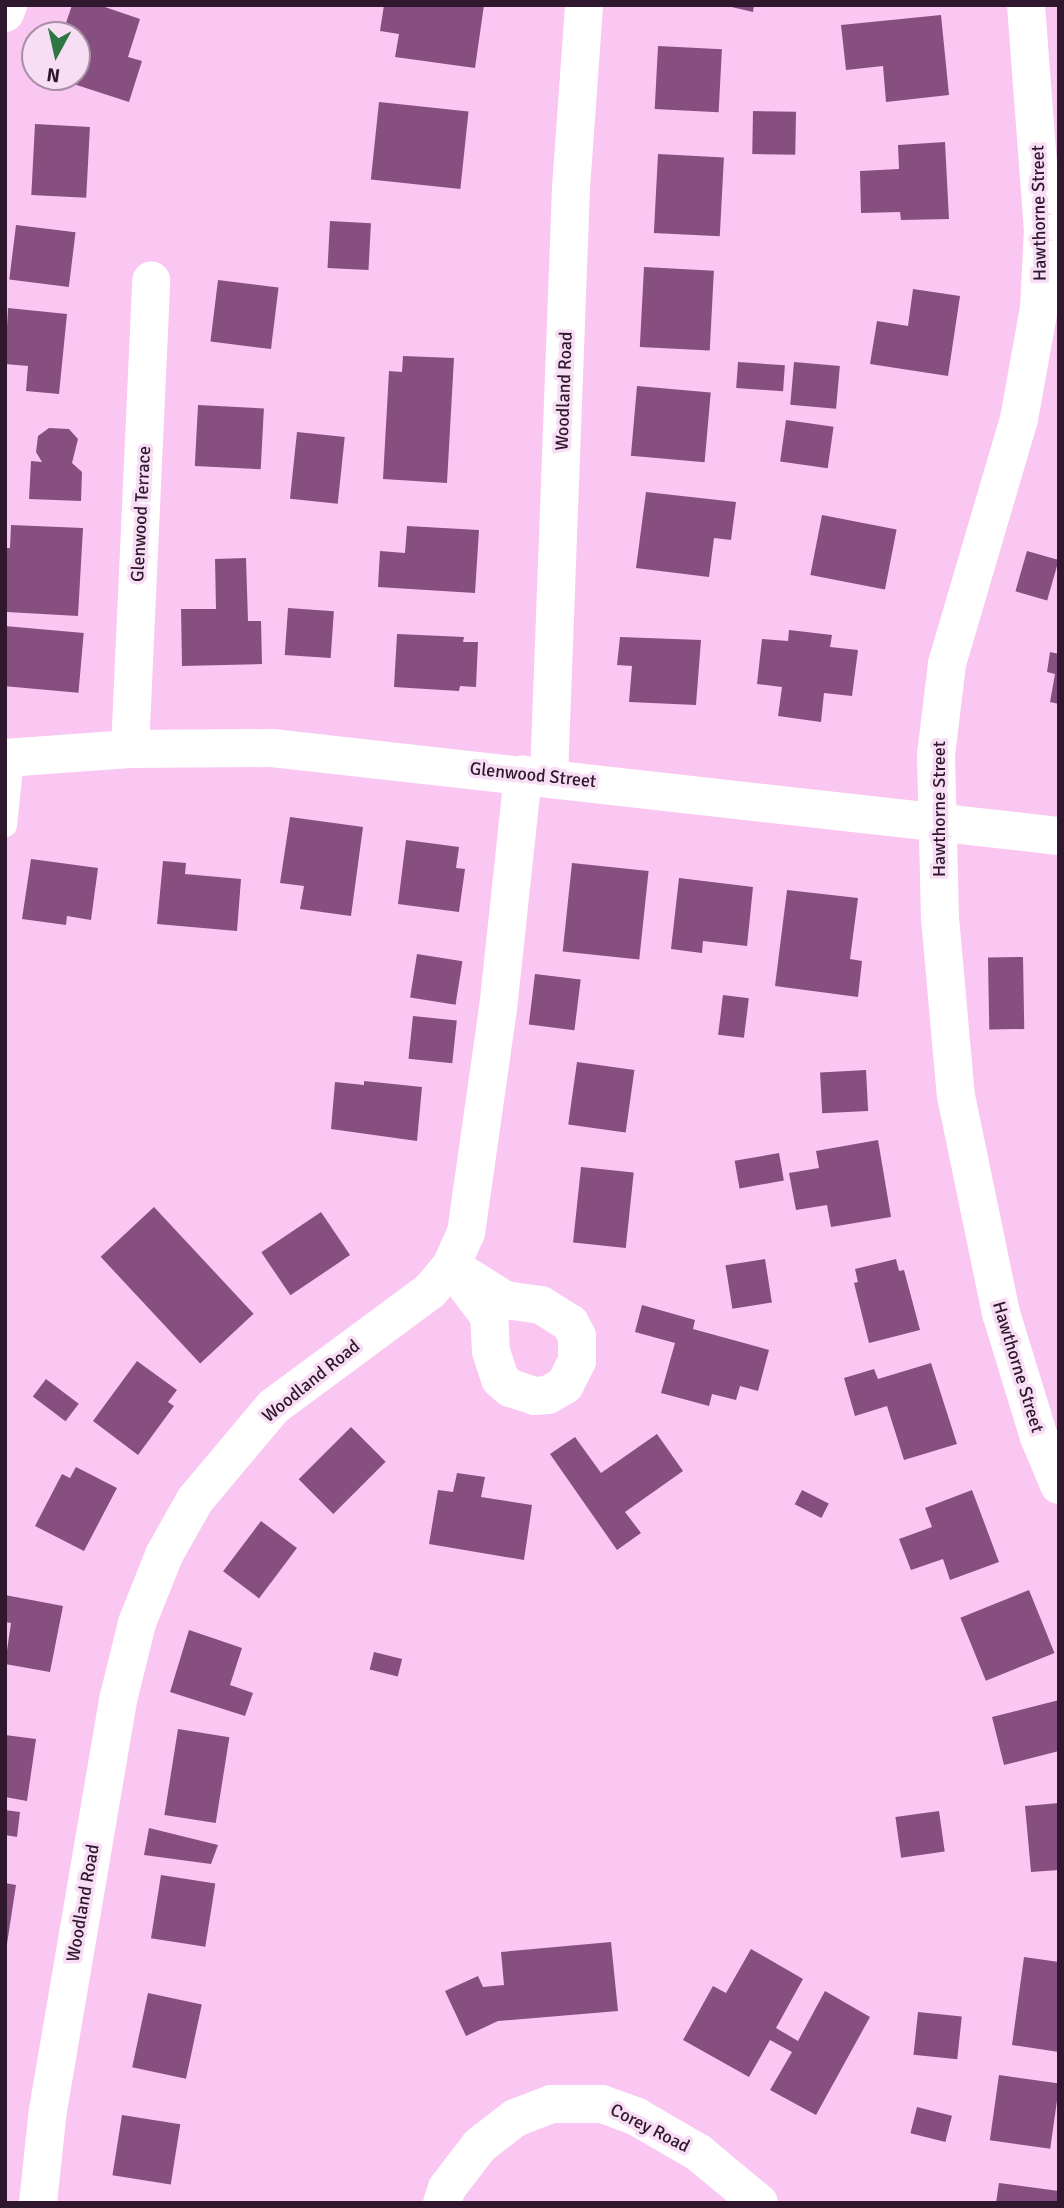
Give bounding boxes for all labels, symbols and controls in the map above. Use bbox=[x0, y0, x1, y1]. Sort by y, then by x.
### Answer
north arrow bbox=[21, 21, 91, 91]
text: N bbox=[45, 62, 62, 88]
street label: Hawthorne Street bbox=[1027, 145, 1051, 281]
street label: Woodland Road bbox=[551, 331, 577, 451]
street label: Glenwood Terrace bbox=[127, 445, 155, 583]
street label: Hawthorne Street bbox=[928, 741, 950, 877]
street label: Glenwood Street bbox=[469, 758, 597, 792]
street label: Hawthorne Street bbox=[988, 1299, 1048, 1435]
street label: Woodland Road bbox=[258, 1335, 364, 1427]
street label: Woodland Road bbox=[62, 1842, 104, 1964]
street label: Corey Road bbox=[607, 2099, 693, 2157]

